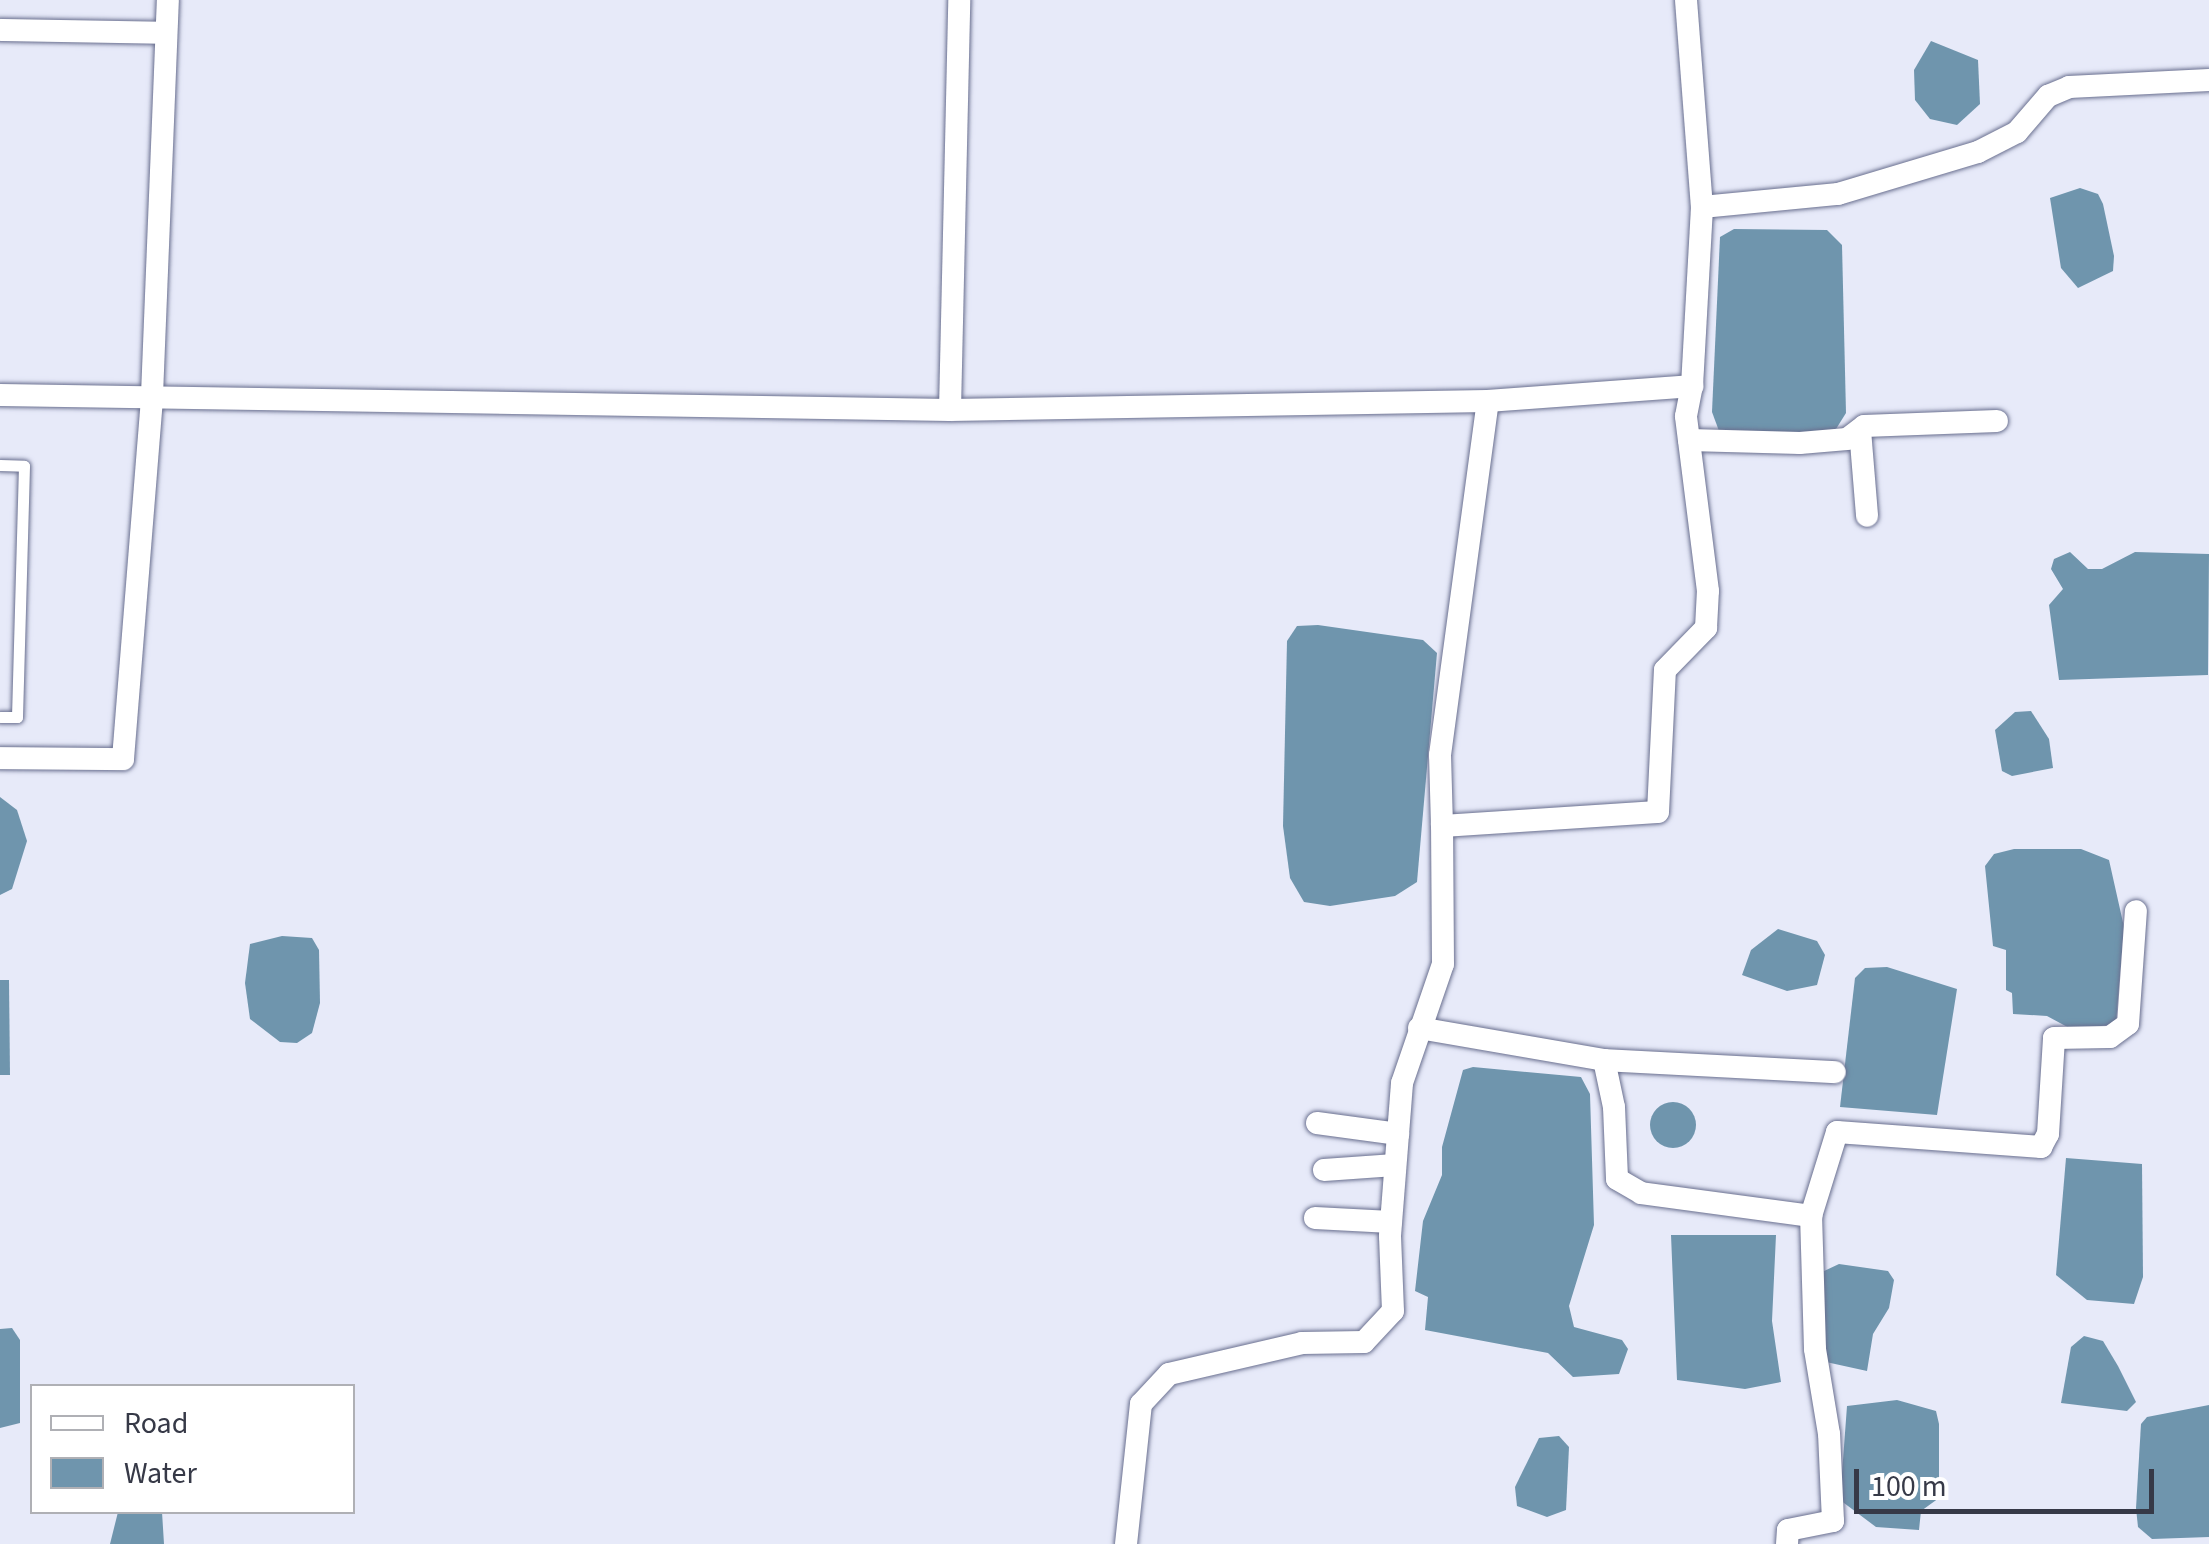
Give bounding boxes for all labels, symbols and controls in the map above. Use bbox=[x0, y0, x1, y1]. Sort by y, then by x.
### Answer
legend bbox=[30, 1384, 355, 1514]
text: Road bbox=[124, 1402, 188, 1445]
scale bar bbox=[1859, 1449, 2159, 1511]
text: Water bbox=[124, 1452, 197, 1495]
text: 100 m bbox=[1871, 1465, 1947, 1508]

